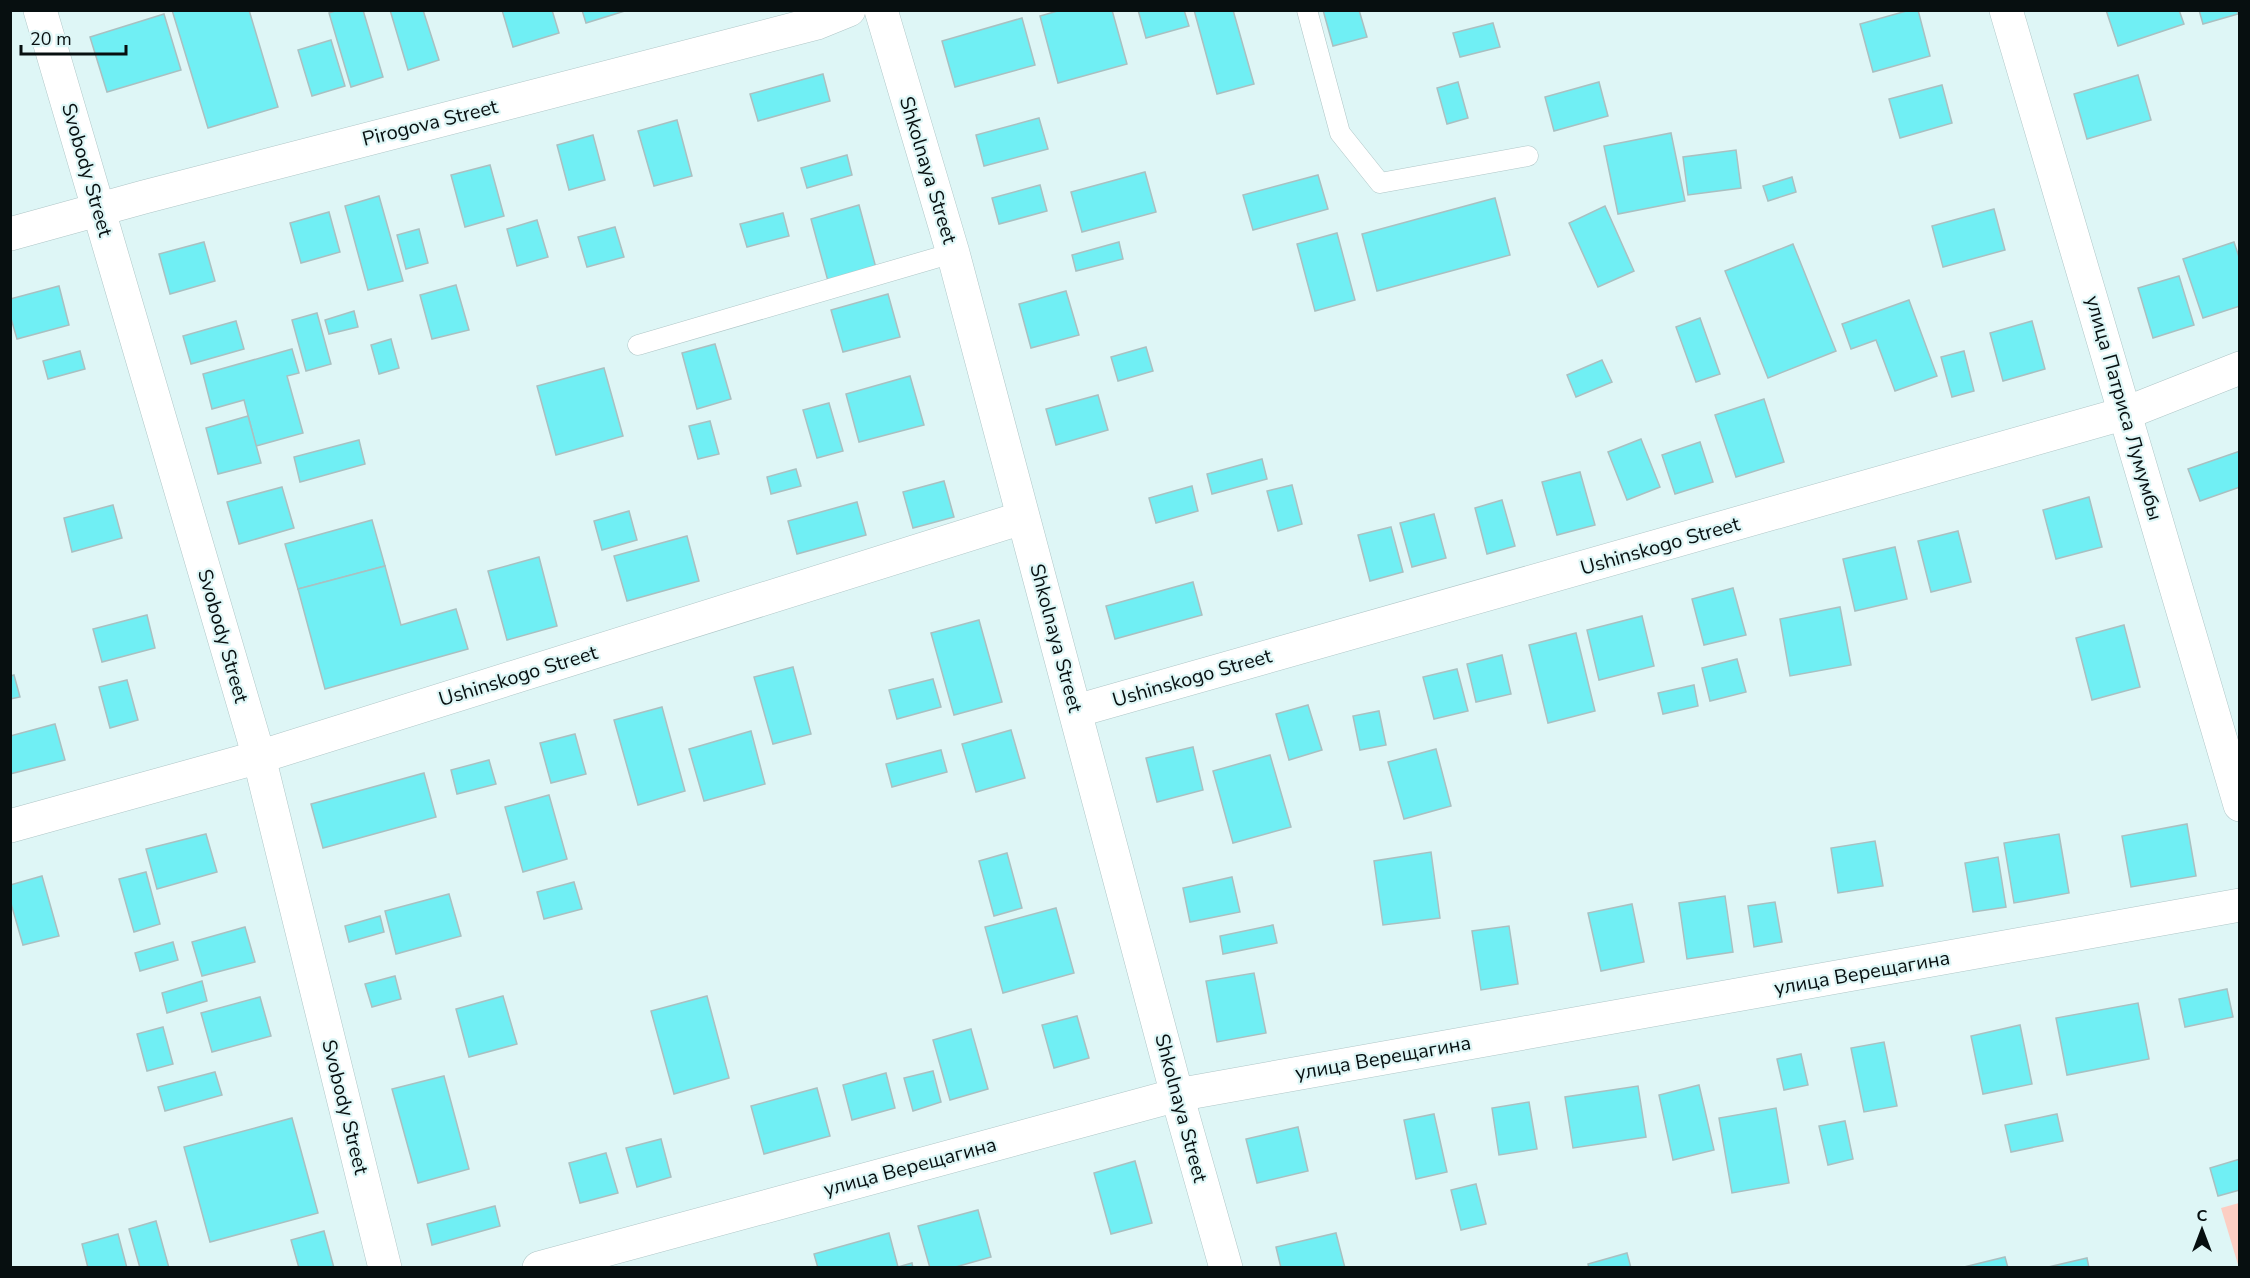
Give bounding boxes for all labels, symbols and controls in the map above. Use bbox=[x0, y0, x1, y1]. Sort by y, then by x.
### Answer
scale bar bbox=[21, 18, 126, 56]
text: 20 m bbox=[30, 27, 72, 51]
street label: Pirogova Street bbox=[360, 93, 501, 153]
street label: Shkolnaya Street bbox=[893, 93, 964, 248]
street label: Svobody Street bbox=[55, 100, 119, 241]
street label: улица Патриса Лумумбы bbox=[2079, 292, 2169, 524]
street label: Ushinskogo Street bbox=[1577, 510, 1744, 582]
street label: Shkolnaya Street bbox=[1023, 561, 1089, 716]
street label: Svobody Street bbox=[191, 566, 255, 707]
street label: Ushinskogo Street bbox=[435, 639, 602, 713]
street label: Ushinskogo Street bbox=[1109, 642, 1276, 714]
street label: улица Верещагина bbox=[1772, 944, 1952, 1002]
street label: улица Верещагина bbox=[1293, 1029, 1473, 1087]
street label: Shkolnaya Street bbox=[1148, 1031, 1214, 1186]
street label: Svobody Street bbox=[315, 1037, 375, 1178]
street label: улица Верещагина bbox=[820, 1131, 1000, 1203]
north arrow bbox=[2172, 1200, 2232, 1260]
text: С bbox=[2197, 1205, 2208, 1227]

